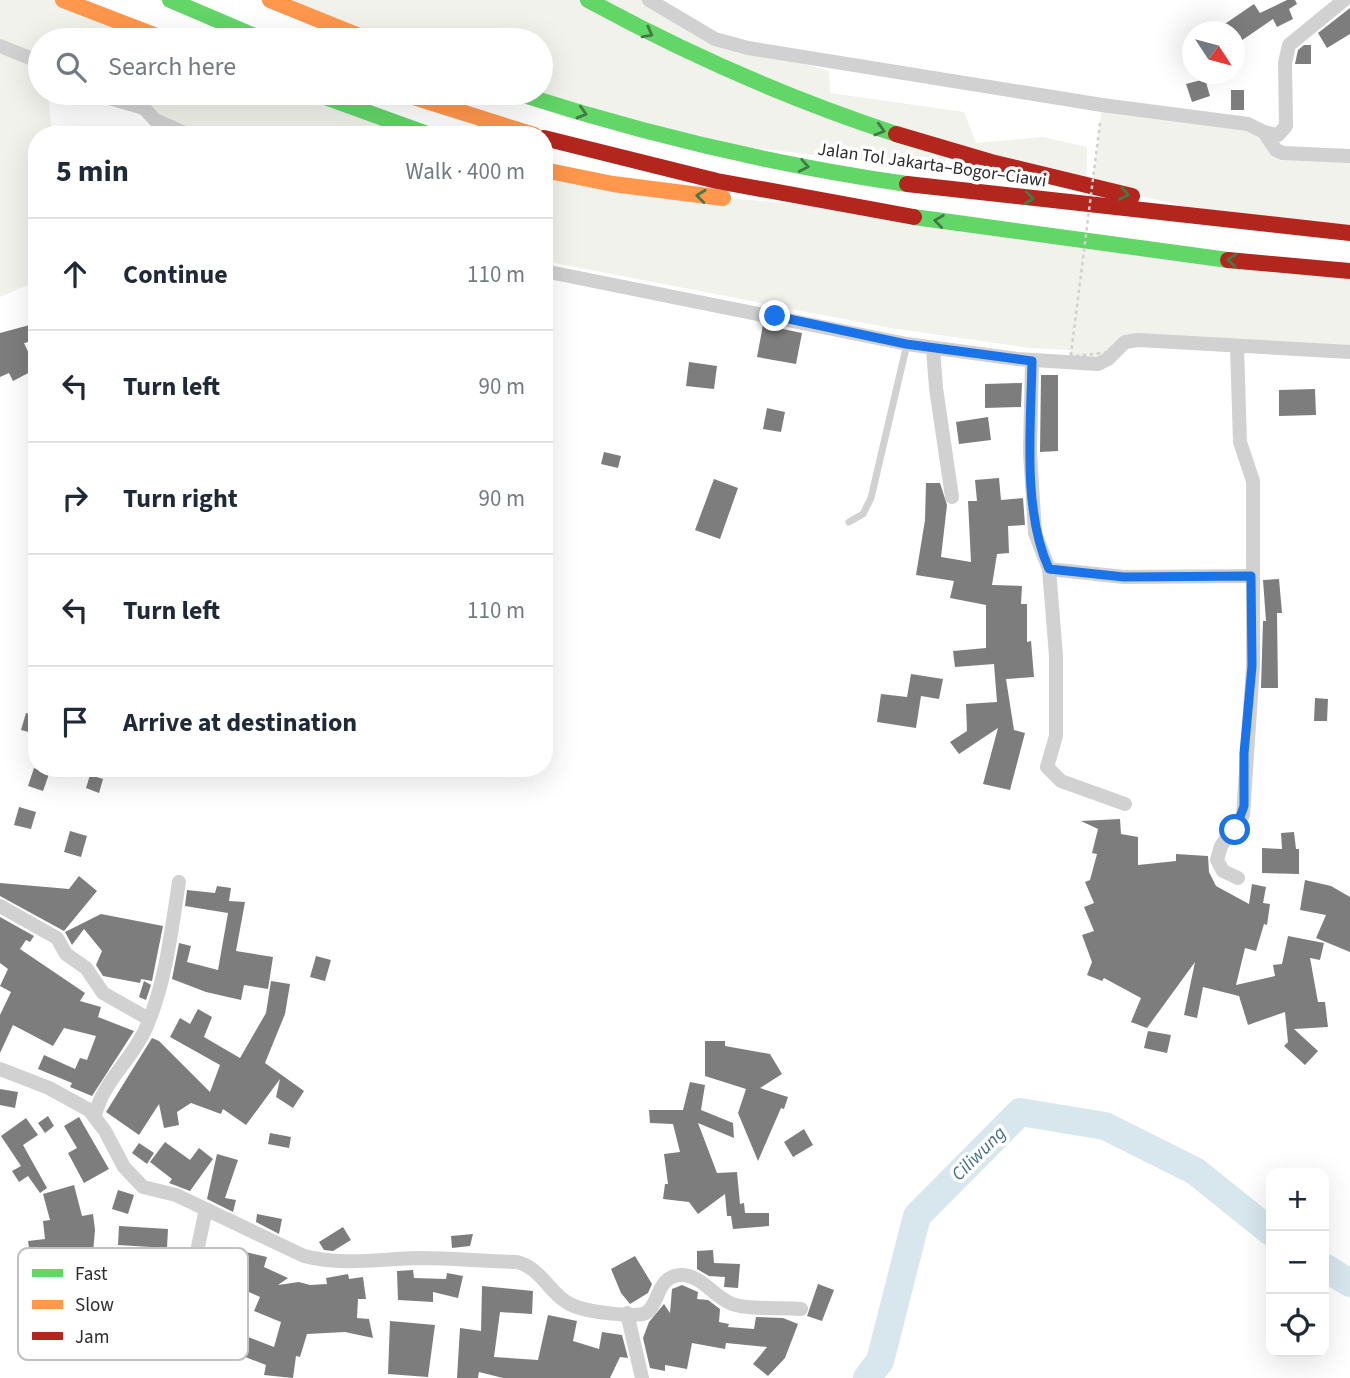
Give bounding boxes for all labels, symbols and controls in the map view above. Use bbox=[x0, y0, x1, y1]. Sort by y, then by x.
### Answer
north arrow bbox=[1182, 21, 1245, 84]
one-way arrow bbox=[641, 25, 653, 39]
search box bbox=[28, 28, 553, 105]
icon: search bbox=[52, 48, 90, 86]
text: Search here bbox=[108, 48, 236, 85]
one-way arrow bbox=[576, 105, 588, 120]
one-way arrow bbox=[874, 122, 886, 137]
street label: Jalan Tol Jakarta–Bogor–Ciawi bbox=[816, 137, 1048, 193]
text: 5 min bbox=[56, 150, 129, 193]
text: Walk · 400 m bbox=[406, 155, 525, 188]
one-way arrow bbox=[798, 158, 810, 173]
one-way arrow bbox=[1118, 185, 1130, 200]
one-way arrow bbox=[696, 188, 707, 203]
one-way arrow bbox=[1024, 190, 1035, 205]
one-way arrow bbox=[933, 213, 945, 228]
one-way arrow bbox=[1226, 253, 1237, 268]
icon: ahead bbox=[56, 255, 94, 293]
text: Continue bbox=[123, 256, 228, 293]
text: 110 m bbox=[467, 258, 525, 291]
route end bbox=[759, 300, 790, 331]
icon: left bbox=[56, 367, 94, 405]
text: Turn left bbox=[123, 368, 220, 405]
text: 90 m bbox=[478, 370, 525, 403]
icon: right bbox=[56, 479, 94, 517]
text: Turn right bbox=[123, 480, 238, 517]
text: 90 m bbox=[478, 482, 525, 515]
icon: left bbox=[56, 591, 94, 629]
text: Turn left bbox=[123, 592, 220, 629]
text: 110 m bbox=[467, 594, 525, 627]
icon: arrive bbox=[56, 703, 94, 741]
text: Arrive at destination bbox=[123, 704, 357, 741]
route start bbox=[1219, 814, 1250, 845]
water label: Ciliwung bbox=[946, 1121, 1012, 1187]
map controls bbox=[1266, 1168, 1329, 1357]
button: + bbox=[1266, 1168, 1329, 1231]
button: − bbox=[1266, 1231, 1329, 1294]
legend bbox=[18, 1248, 248, 1360]
text: Fast bbox=[75, 1261, 108, 1288]
text: Slow bbox=[75, 1292, 114, 1319]
button: locate bbox=[1266, 1294, 1329, 1357]
text: Jam bbox=[75, 1324, 109, 1351]

